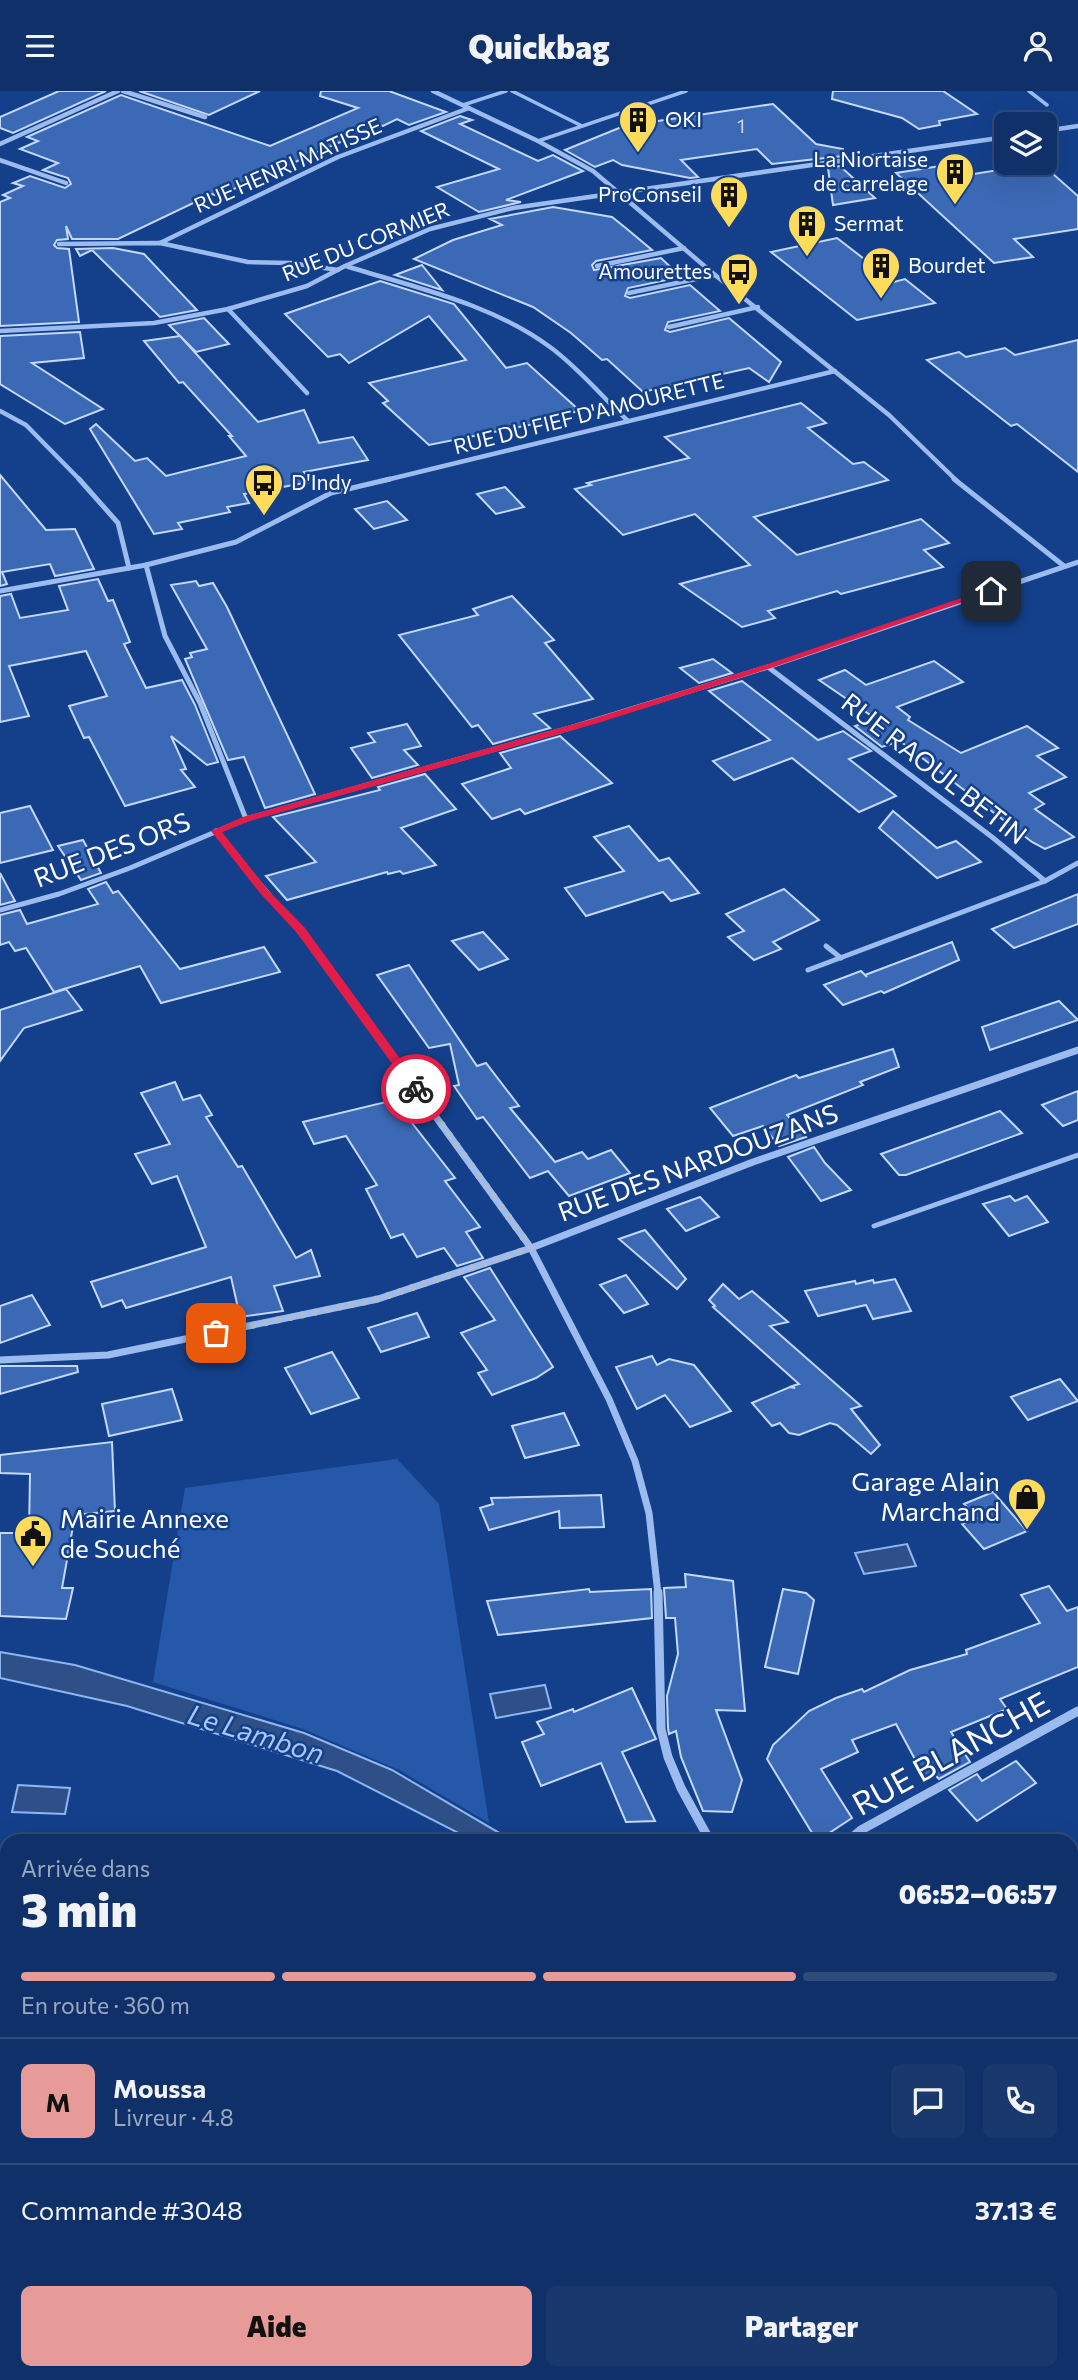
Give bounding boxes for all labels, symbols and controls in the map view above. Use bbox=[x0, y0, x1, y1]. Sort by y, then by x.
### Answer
text: Quickbag bbox=[468, 26, 610, 66]
icon: menu bbox=[21, 27, 59, 65]
icon: person bbox=[1019, 27, 1057, 65]
building icon: OKI bbox=[617, 99, 659, 154]
place label: OKI bbox=[665, 106, 702, 131]
street label: RUE HENRI MATISSE bbox=[190, 112, 385, 217]
map controls bbox=[994, 112, 1057, 175]
button: layers bbox=[994, 112, 1057, 175]
house number: 1 bbox=[737, 114, 745, 137]
place label: La Niortaise de carrelage bbox=[813, 146, 928, 195]
building icon: La Niortaise de carrelage bbox=[934, 151, 976, 206]
building icon: ProConseil bbox=[708, 174, 750, 229]
place label: ProConseil bbox=[598, 181, 702, 206]
street label: RUE DU CORMIER bbox=[278, 196, 453, 286]
building icon: Sermat bbox=[786, 203, 828, 258]
place label: Sermat bbox=[834, 210, 904, 235]
building icon: Bourdet bbox=[860, 245, 902, 300]
bus stop icon: Amourettes bbox=[718, 251, 760, 306]
place label: Bourdet bbox=[908, 252, 986, 277]
place label: Amourettes bbox=[598, 258, 712, 283]
street label: RUE DU FIEF D'AMOURETTE bbox=[451, 367, 726, 458]
bus stop icon: D'Indy bbox=[243, 462, 285, 517]
place label: D'Indy bbox=[291, 469, 352, 494]
pin bbox=[961, 561, 1021, 621]
icon: home bbox=[972, 572, 1010, 610]
street label: RUE RAOUL BETIN bbox=[836, 686, 1034, 850]
street label: RUE DES ORS bbox=[29, 805, 194, 893]
courier bbox=[381, 1054, 451, 1124]
icon: bike bbox=[397, 1070, 435, 1108]
street label: RUE DES NARDOUZANS bbox=[553, 1096, 842, 1227]
pin bbox=[186, 1303, 246, 1363]
icon: bag bbox=[197, 1314, 235, 1352]
place label: Garage Alain Marchand bbox=[851, 1465, 1000, 1526]
shop icon: Garage Alain Marchand bbox=[1006, 1476, 1048, 1531]
place label: Mairie Annexe de Souché bbox=[60, 1502, 229, 1563]
public building icon: Mairie Annexe de Souché bbox=[12, 1513, 54, 1568]
street label: RUE BLANCHE bbox=[844, 1682, 1056, 1823]
water label: Le Lambon bbox=[184, 1696, 328, 1770]
text: Arrivée dans bbox=[21, 1854, 150, 1882]
text: 06:52–06:57 bbox=[899, 1878, 1057, 1909]
text: 3 min bbox=[21, 1880, 137, 1936]
text: En route · 360 m bbox=[21, 1991, 190, 2019]
button: chat bbox=[891, 2064, 965, 2138]
button: phone bbox=[983, 2064, 1057, 2138]
text: Moussa bbox=[113, 2072, 206, 2103]
text: M bbox=[45, 2086, 71, 2117]
text: Livreur · 4.8 bbox=[113, 2103, 234, 2131]
text: Commande #3048 bbox=[21, 2194, 243, 2225]
text: 37.13 € bbox=[975, 2194, 1057, 2225]
button: Aide bbox=[21, 2286, 532, 2366]
button: Partager bbox=[546, 2286, 1057, 2366]

